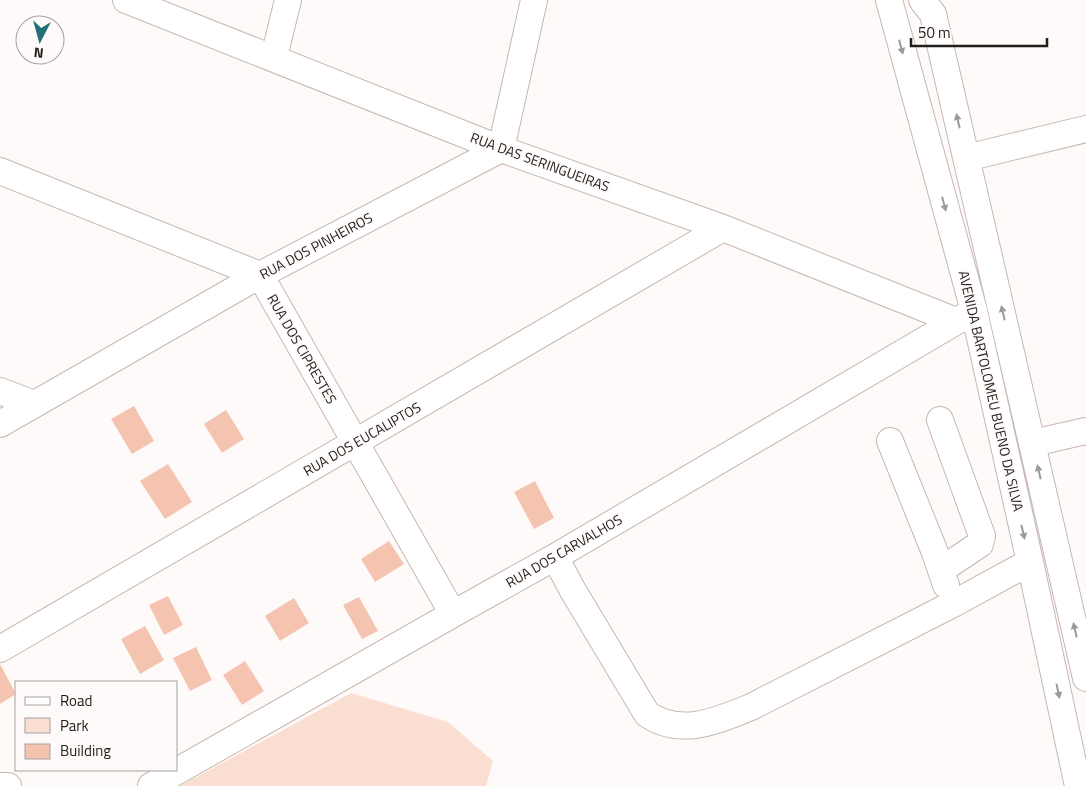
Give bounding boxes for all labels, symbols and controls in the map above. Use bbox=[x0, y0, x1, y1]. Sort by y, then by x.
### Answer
north arrow bbox=[15, 15, 65, 65]
scale bar bbox=[911, 15, 1047, 47]
text: 50 m bbox=[918, 21, 951, 44]
one-way arrow bbox=[898, 40, 906, 55]
text: N bbox=[33, 42, 45, 64]
one-way arrow bbox=[954, 114, 962, 129]
street label: RUA DAS SERINGUEIRAS bbox=[468, 127, 613, 196]
one-way arrow bbox=[941, 196, 949, 211]
street label: RUA DOS PINHEIROS bbox=[256, 207, 376, 284]
street label: AVENIDA BARTOLOMEU BUENO DA SILVA bbox=[954, 269, 1030, 514]
street label: RUA DOS CIPRESTES bbox=[262, 290, 342, 408]
one-way arrow bbox=[999, 306, 1007, 321]
street label: RUA DOS EUCALIPTOS bbox=[299, 396, 425, 481]
one-way arrow bbox=[1035, 463, 1043, 479]
street label: RUA DOS CARVALHOS bbox=[502, 509, 626, 593]
one-way arrow bbox=[1020, 524, 1028, 540]
one-way arrow bbox=[1071, 623, 1079, 638]
legend bbox=[15, 681, 178, 771]
one-way arrow bbox=[1054, 683, 1062, 699]
text: Road bbox=[60, 689, 92, 712]
text: Park bbox=[60, 714, 89, 737]
text: Building bbox=[60, 739, 111, 762]

